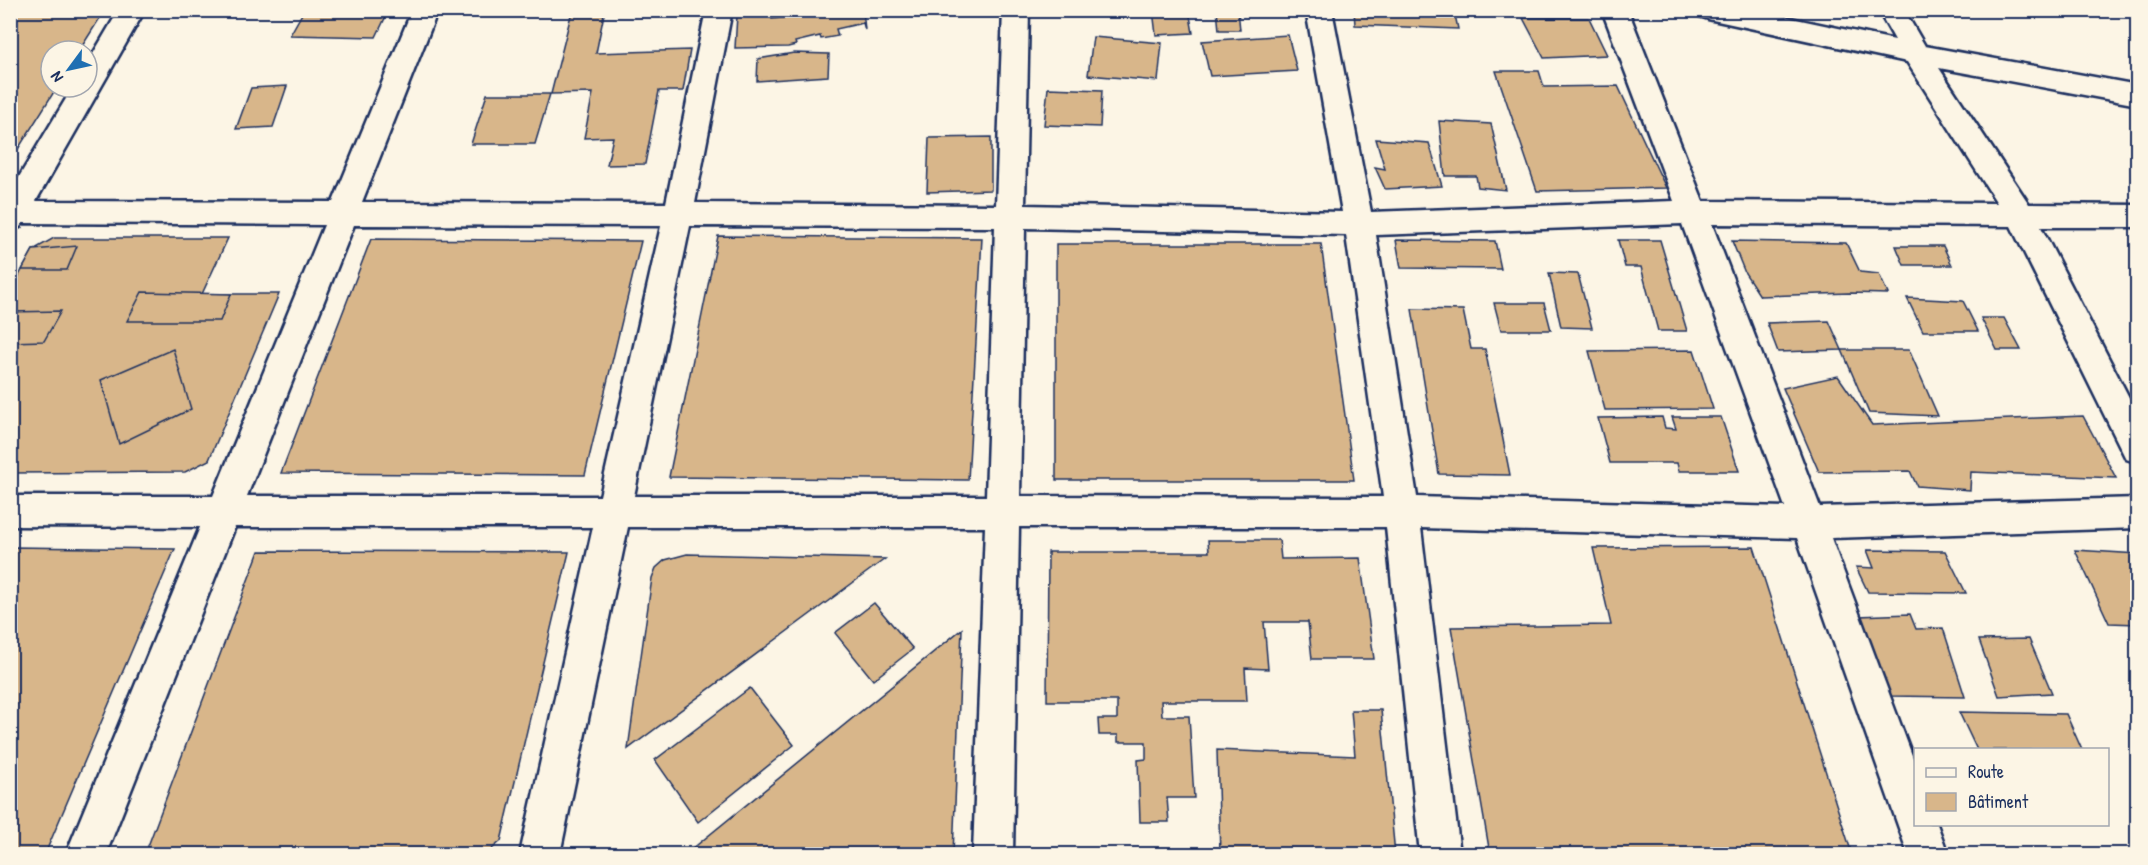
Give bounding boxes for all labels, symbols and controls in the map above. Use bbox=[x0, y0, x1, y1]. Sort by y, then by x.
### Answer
north arrow bbox=[39, 39, 99, 99]
text: N bbox=[45, 67, 68, 87]
legend bbox=[1914, 748, 2109, 826]
text: Route bbox=[1968, 759, 2004, 784]
text: Bâtiment bbox=[1968, 789, 2029, 814]

